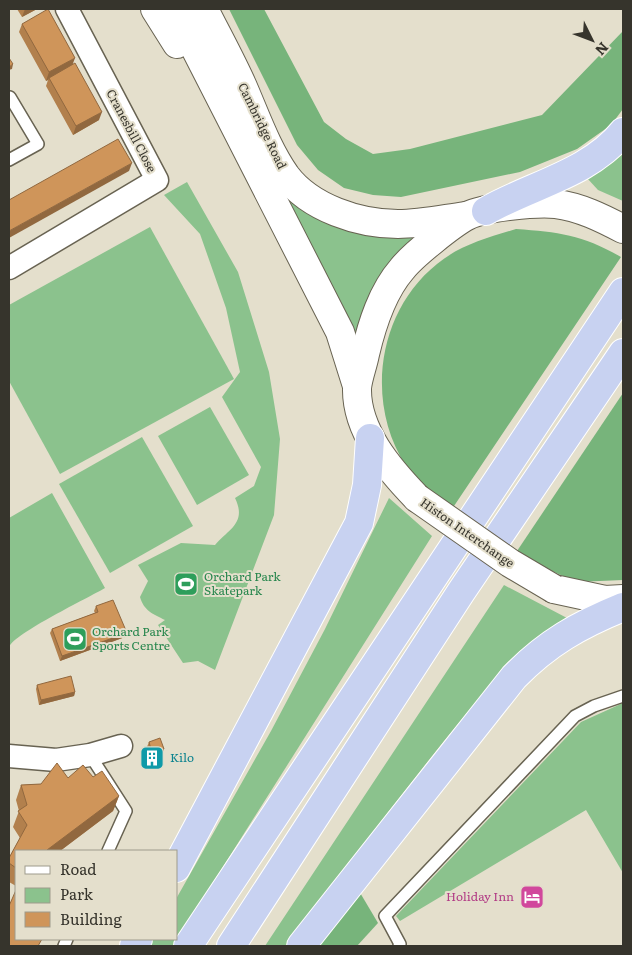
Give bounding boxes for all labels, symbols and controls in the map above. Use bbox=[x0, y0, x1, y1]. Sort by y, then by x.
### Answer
north arrow bbox=[567, 15, 617, 65]
text: N bbox=[591, 38, 614, 61]
street label: Cambridge Road bbox=[234, 79, 292, 172]
street label: Cranesbill Close bbox=[102, 86, 161, 175]
street label: Histon Interchange bbox=[417, 493, 518, 571]
place label: Orchard Park Skatepark bbox=[204, 567, 281, 599]
sports icon: Orchard Park Skatepark bbox=[173, 571, 199, 597]
place label: Orchard Park Sports Centre bbox=[92, 622, 170, 654]
sports icon: Orchard Park Sports Centre bbox=[62, 626, 88, 652]
building icon: Kilo bbox=[139, 745, 165, 771]
place label: Kilo bbox=[170, 748, 194, 766]
legend bbox=[15, 850, 178, 940]
text: Road bbox=[60, 857, 96, 880]
text: Park bbox=[60, 882, 94, 905]
hotel icon: Holiday Inn bbox=[519, 884, 545, 910]
place label: Holiday Inn bbox=[446, 887, 514, 905]
text: Building bbox=[60, 907, 122, 930]

